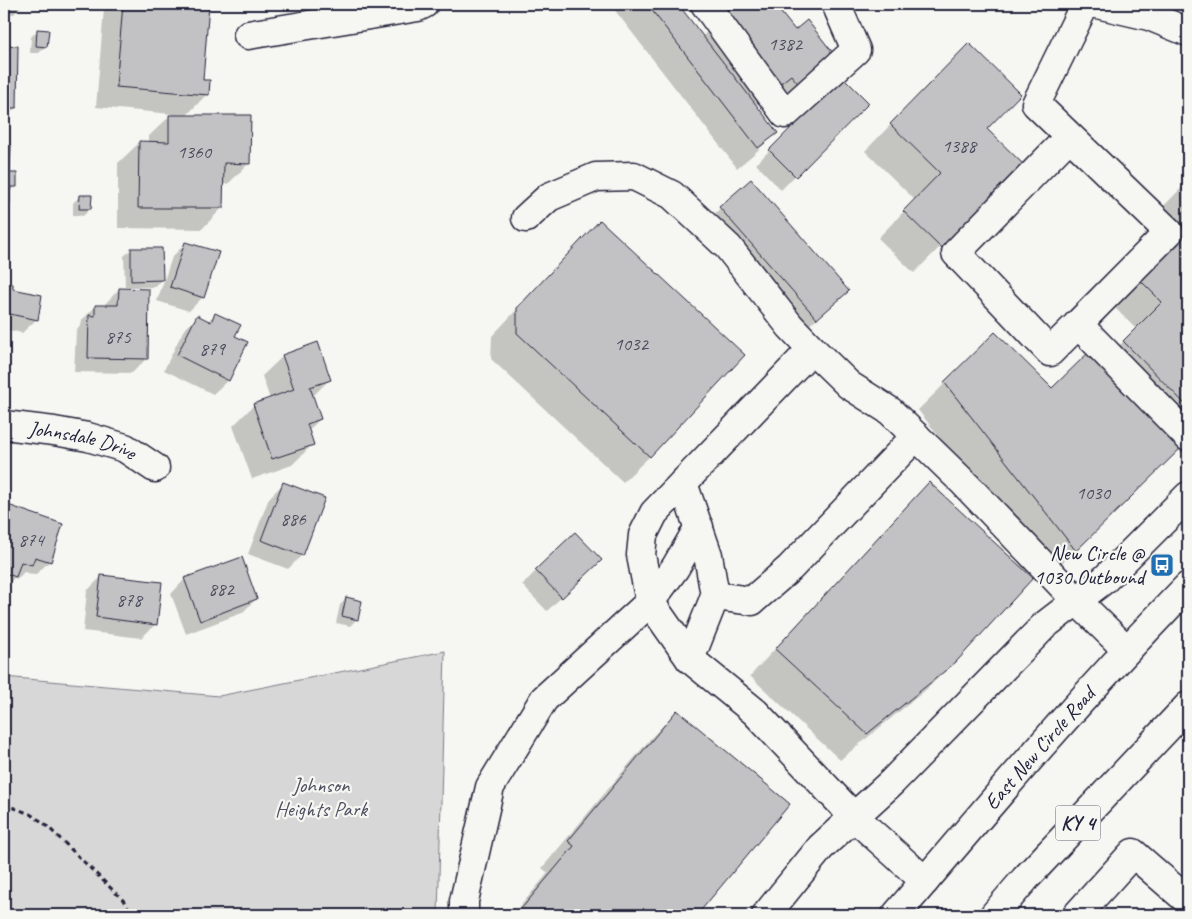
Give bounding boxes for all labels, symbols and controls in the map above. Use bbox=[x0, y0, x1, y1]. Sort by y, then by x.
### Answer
house number: 1382 bbox=[768, 32, 804, 56]
house number: 1388 bbox=[942, 134, 979, 158]
house number: 1360 bbox=[177, 140, 213, 164]
house number: 875 bbox=[105, 325, 132, 349]
house number: 1032 bbox=[614, 332, 650, 356]
house number: 879 bbox=[199, 337, 226, 361]
street label: Johnsdale Drive bbox=[26, 415, 143, 466]
house number: 1030 bbox=[1076, 481, 1112, 505]
house number: 886 bbox=[280, 507, 307, 531]
house number: 874 bbox=[18, 528, 46, 552]
place label: New Circle @ 1030 Outbound bbox=[1034, 540, 1148, 590]
bus stop icon: New Circle @ 1030 Outbound bbox=[1149, 552, 1175, 578]
house number: 882 bbox=[208, 577, 235, 601]
house number: 878 bbox=[116, 588, 144, 612]
street label: East New Circle Road bbox=[979, 679, 1103, 815]
park label: Johnson Heights Park bbox=[275, 772, 368, 822]
road number: KY 4 bbox=[1056, 806, 1100, 840]

